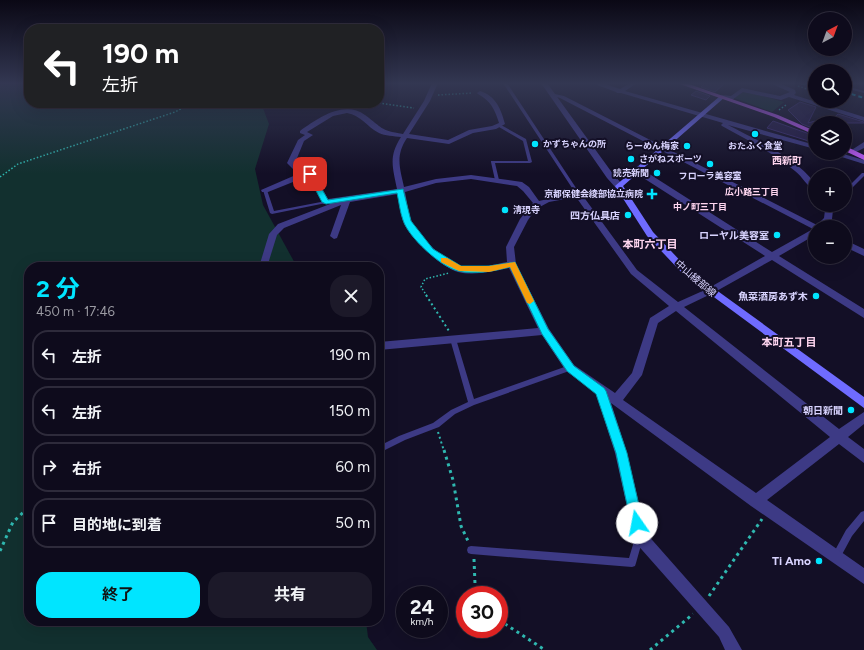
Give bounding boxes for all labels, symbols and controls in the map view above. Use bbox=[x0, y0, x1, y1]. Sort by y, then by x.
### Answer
north arrow bbox=[808, 12, 852, 56]
map controls bbox=[808, 12, 852, 264]
text: 190 m bbox=[102, 36, 179, 70]
icon: left bbox=[36, 40, 88, 92]
button: search bbox=[808, 64, 852, 108]
text: 左折 bbox=[102, 74, 138, 96]
button: layers bbox=[808, 116, 852, 160]
marker: おたふく食堂 bbox=[750, 129, 760, 139]
place label: かずちゃんの所 bbox=[543, 138, 606, 149]
marker: かずちゃんの所 bbox=[530, 139, 540, 149]
place label: らーめん梅家 bbox=[625, 140, 679, 151]
place label: おたふく食堂 bbox=[728, 140, 782, 151]
marker: らーめん梅家 bbox=[682, 141, 692, 151]
place label: さがねスポーツ bbox=[639, 153, 702, 164]
marker: さがねスポーツ bbox=[626, 154, 636, 164]
district label: 西新町 bbox=[772, 154, 802, 167]
pin bbox=[293, 157, 327, 191]
marker: フローラ美容室 bbox=[705, 159, 715, 169]
icon: arrive bbox=[299, 163, 321, 185]
place label: 読売新聞 bbox=[613, 167, 649, 178]
marker: 読売新聞 bbox=[652, 168, 662, 178]
button: + bbox=[808, 168, 852, 212]
place label: フローラ美容室 bbox=[678, 170, 742, 181]
district label: 広小路三丁目 bbox=[725, 186, 779, 197]
place label: 京都保健会綾部協立病院 bbox=[544, 188, 643, 199]
marker: 京都保健会綾部協立病院 bbox=[646, 188, 658, 200]
district label: 中ノ町三丁目 bbox=[673, 201, 727, 212]
place label: 清現寺 bbox=[513, 204, 540, 215]
marker: 清現寺 bbox=[500, 205, 510, 215]
place label: 四方仏具店 bbox=[570, 209, 620, 222]
marker: 四方仏具店 bbox=[623, 210, 633, 220]
button: − bbox=[808, 220, 852, 264]
place label: ローヤル美容室 bbox=[699, 229, 769, 242]
marker: ローヤル美容室 bbox=[772, 230, 782, 240]
district label: 本町六丁目 bbox=[623, 238, 678, 251]
street label: 中山綾部線 bbox=[673, 257, 719, 300]
text: 2 分 bbox=[36, 274, 80, 303]
button: close bbox=[330, 275, 372, 317]
place label: 魚菜酒房あず木 bbox=[738, 290, 808, 303]
marker: 魚菜酒房あず木 bbox=[811, 291, 821, 301]
text: 450 m · 17:46 bbox=[36, 304, 115, 319]
district label: 本町五丁目 bbox=[762, 336, 817, 349]
icon: left bbox=[38, 344, 60, 366]
text: 190 m bbox=[329, 346, 370, 364]
text: 左折 bbox=[72, 348, 102, 366]
icon: left bbox=[38, 400, 60, 422]
text: 150 m bbox=[329, 402, 370, 420]
text: 左折 bbox=[72, 404, 102, 422]
place label: 朝日新聞 bbox=[803, 404, 843, 417]
marker: 朝日新聞 bbox=[846, 405, 856, 415]
icon: right bbox=[38, 456, 60, 478]
text: 60 m bbox=[335, 458, 370, 476]
text: 右折 bbox=[72, 460, 102, 478]
position arrow bbox=[616, 502, 658, 544]
icon: arrive bbox=[38, 512, 60, 534]
text: 50 m bbox=[335, 514, 370, 532]
text: 目的地に到着 bbox=[72, 516, 162, 534]
place label: Ti Amo bbox=[772, 554, 811, 568]
marker: Ti Amo bbox=[814, 556, 824, 566]
button: 終了 bbox=[36, 572, 200, 618]
button: 共有 bbox=[208, 572, 372, 618]
speed limit sign: 30 bbox=[456, 586, 508, 638]
text: 24 bbox=[410, 595, 434, 619]
text: km/h bbox=[411, 615, 433, 628]

